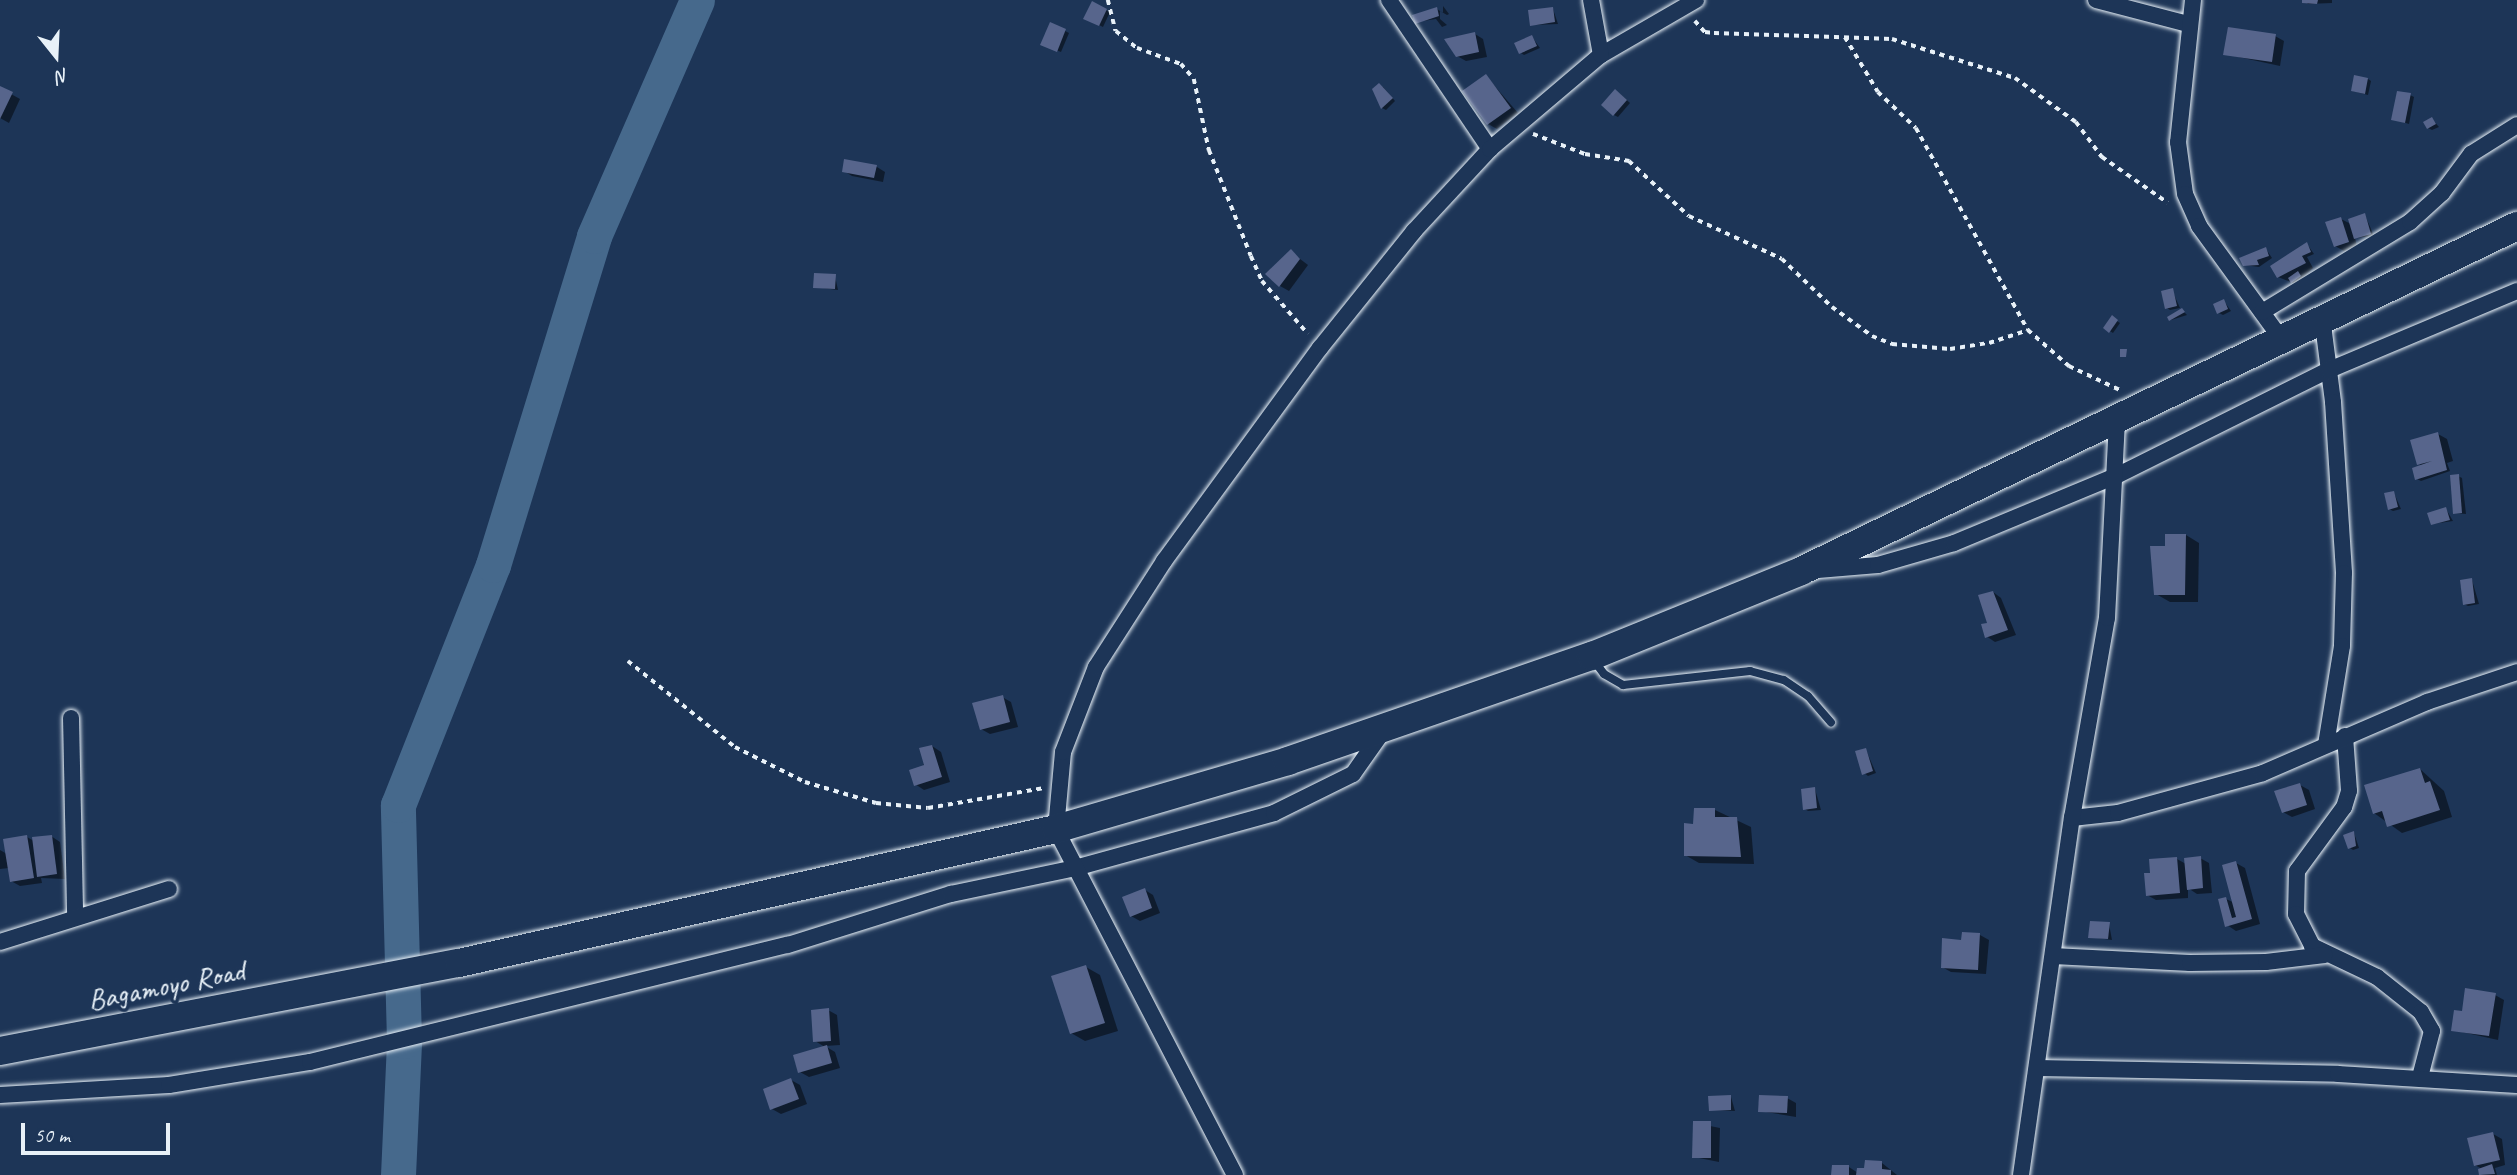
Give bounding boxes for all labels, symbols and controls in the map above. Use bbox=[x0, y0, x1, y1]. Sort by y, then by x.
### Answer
north arrow bbox=[21, 21, 91, 91]
text: N bbox=[53, 63, 72, 89]
street label: Bagamoyo Road bbox=[85, 952, 247, 1018]
scale bar bbox=[24, 1108, 173, 1152]
text: 50 m bbox=[34, 1122, 70, 1148]

